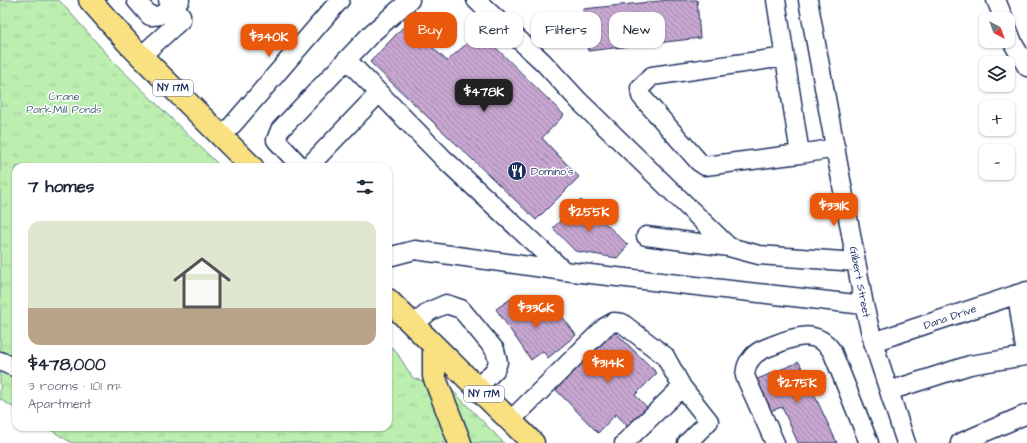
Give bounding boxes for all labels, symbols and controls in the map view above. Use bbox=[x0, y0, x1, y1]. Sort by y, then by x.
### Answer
chip: Buy bbox=[404, 12, 457, 48]
chip: Rent bbox=[465, 12, 523, 48]
chip: Filters bbox=[531, 12, 601, 48]
chip: New bbox=[609, 12, 665, 48]
north arrow bbox=[979, 12, 1015, 48]
map controls bbox=[979, 12, 1015, 180]
pin: $340K bbox=[241, 24, 297, 58]
text: $340K bbox=[250, 28, 288, 46]
button: layers bbox=[979, 56, 1015, 92]
pin: $478K bbox=[456, 79, 512, 113]
road number: NY 17M bbox=[153, 80, 193, 96]
text: $478K bbox=[464, 83, 504, 101]
park label: Crane Park;Mill Ponds bbox=[26, 89, 102, 117]
button: + bbox=[979, 100, 1015, 136]
button: − bbox=[979, 144, 1015, 180]
restaurant icon: Domino's bbox=[506, 160, 528, 182]
place label: Domino's bbox=[531, 164, 574, 179]
text: 7 homes bbox=[28, 175, 94, 199]
icon: filters bbox=[354, 176, 376, 198]
pin: $331K bbox=[806, 193, 862, 227]
text: $331K bbox=[819, 197, 849, 215]
pin: $255K bbox=[561, 199, 617, 233]
text: $255K bbox=[569, 203, 609, 221]
street label: Gilbert Street bbox=[846, 245, 874, 319]
icon: home bbox=[166, 247, 238, 319]
pin: $336K bbox=[508, 295, 564, 329]
text: $336K bbox=[518, 299, 554, 317]
street label: Dana Drive bbox=[922, 301, 978, 333]
pin: $314K bbox=[580, 350, 636, 384]
text: $478,000 bbox=[28, 353, 106, 377]
text: $314K bbox=[592, 354, 624, 372]
pin: $275K bbox=[769, 370, 825, 404]
text: $275K bbox=[777, 374, 817, 392]
text: 3 rooms · 101 m² bbox=[28, 377, 122, 395]
road number: NY 17M bbox=[464, 386, 504, 402]
text: Apartment bbox=[28, 395, 92, 413]

